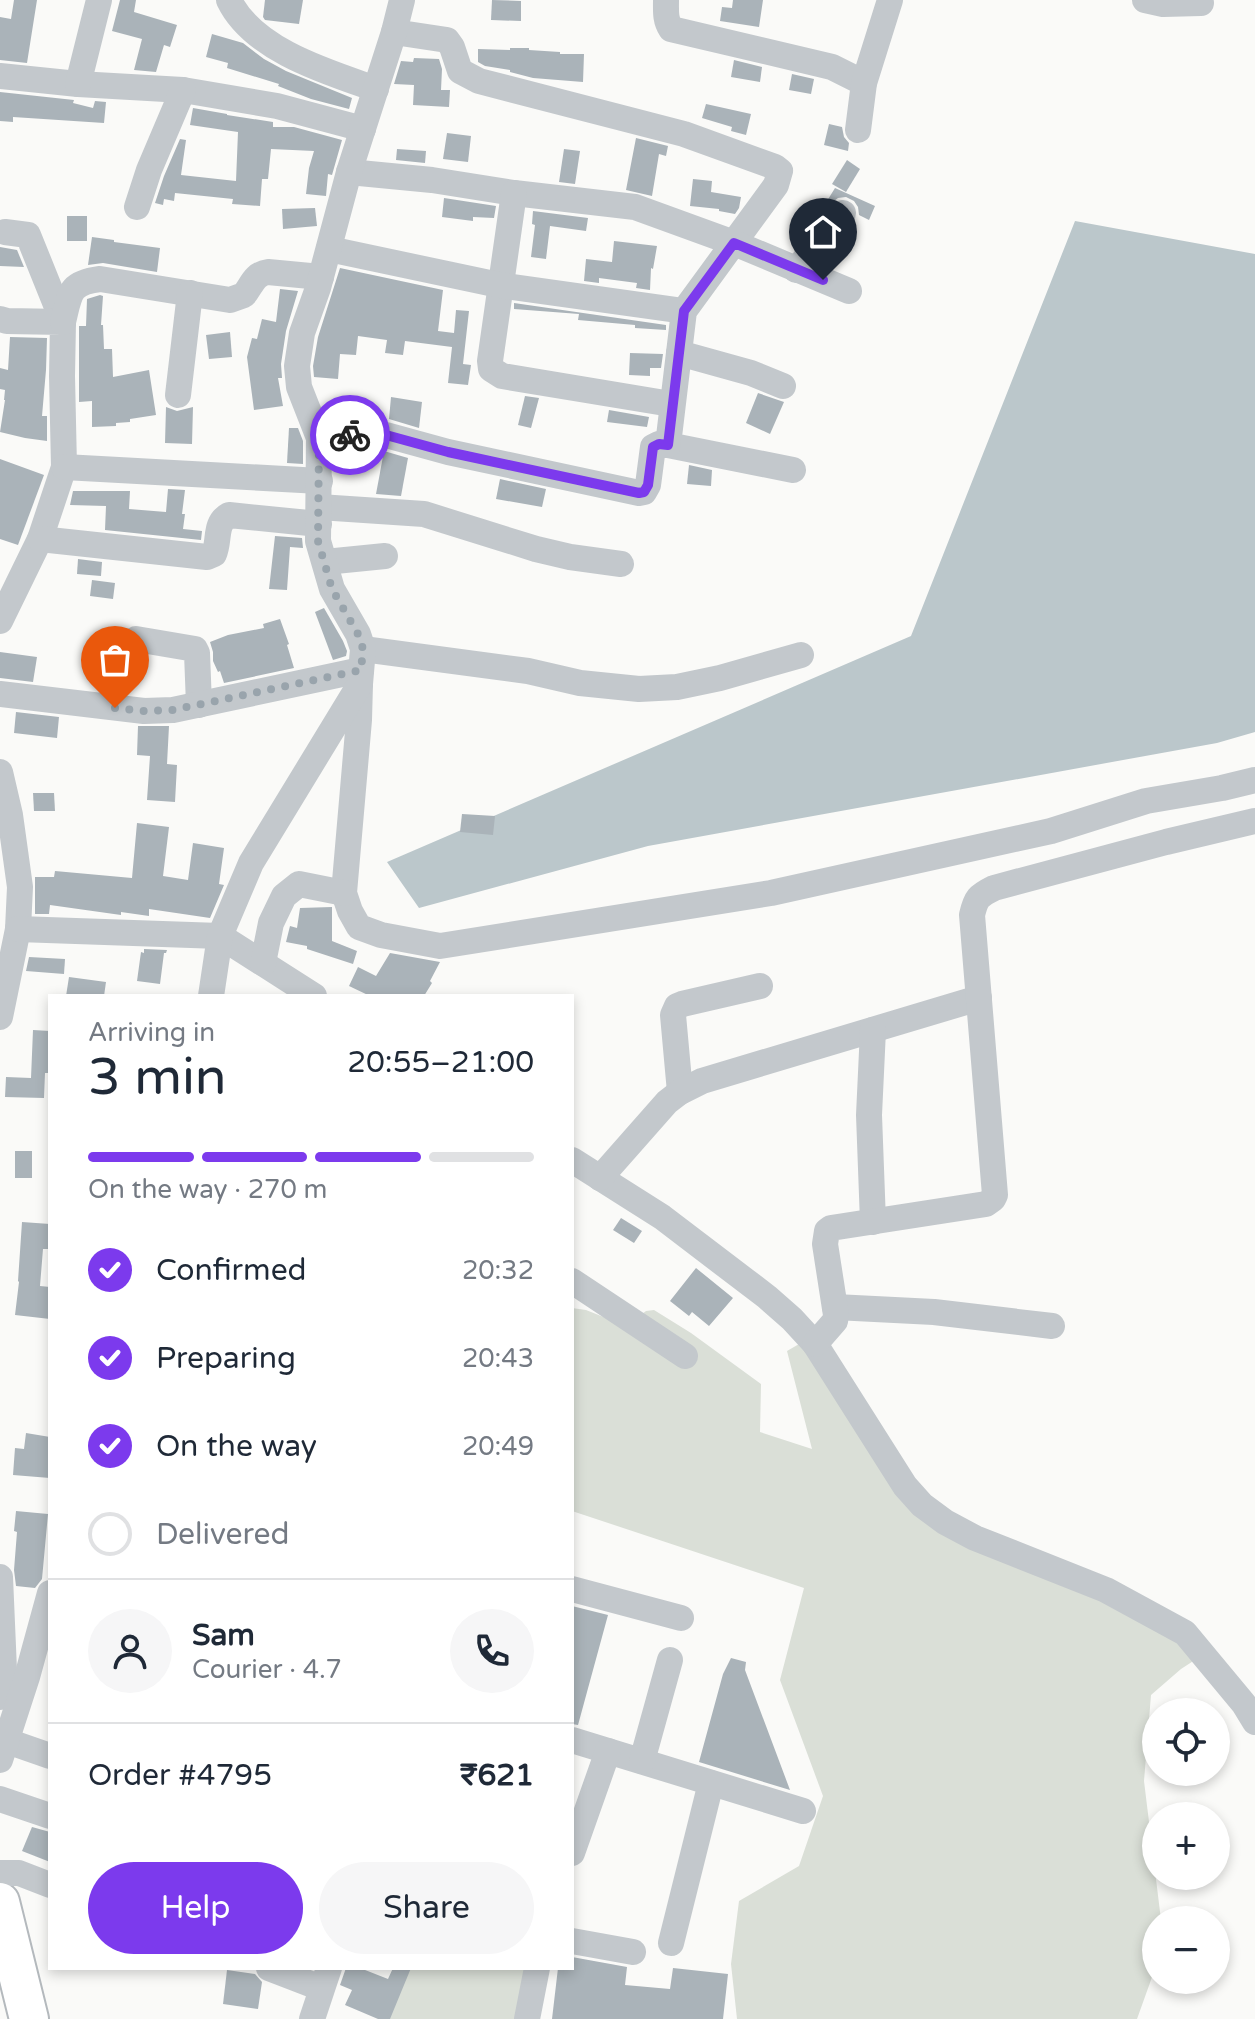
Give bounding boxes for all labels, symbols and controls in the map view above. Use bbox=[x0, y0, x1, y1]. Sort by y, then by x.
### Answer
pin bbox=[789, 198, 857, 280]
icon: home bbox=[801, 210, 845, 254]
courier bbox=[310, 395, 390, 475]
icon: bike bbox=[328, 413, 372, 457]
pin bbox=[81, 626, 149, 708]
icon: bag bbox=[93, 638, 137, 682]
text: Arriving in bbox=[88, 1017, 215, 1048]
text: 20:55–21:00 bbox=[347, 1044, 534, 1081]
text: 3 min bbox=[88, 1046, 227, 1109]
text: On the way · 270 m bbox=[88, 1174, 327, 1205]
icon: check bbox=[88, 1248, 132, 1292]
text: Confirmed bbox=[156, 1252, 307, 1289]
text: 20:32 bbox=[462, 1255, 534, 1286]
icon: check bbox=[88, 1336, 132, 1380]
text: Preparing bbox=[156, 1340, 296, 1377]
text: 20:43 bbox=[462, 1343, 534, 1374]
icon: check bbox=[88, 1424, 132, 1468]
text: On the way bbox=[156, 1428, 317, 1465]
text: 20:49 bbox=[462, 1431, 534, 1462]
text: Delivered bbox=[156, 1516, 290, 1553]
button: person bbox=[88, 1609, 172, 1693]
button: phone bbox=[450, 1609, 534, 1693]
text: Sam bbox=[192, 1617, 255, 1654]
text: Courier · 4.7 bbox=[192, 1654, 342, 1685]
map controls bbox=[1142, 1698, 1230, 1994]
button: locate bbox=[1142, 1698, 1230, 1786]
text: Order #4795 bbox=[88, 1757, 272, 1794]
text: ₹621 bbox=[460, 1757, 534, 1794]
button: + bbox=[1142, 1802, 1230, 1890]
button: Help bbox=[88, 1862, 303, 1954]
button: Share bbox=[319, 1862, 534, 1954]
button: − bbox=[1142, 1906, 1230, 1994]

